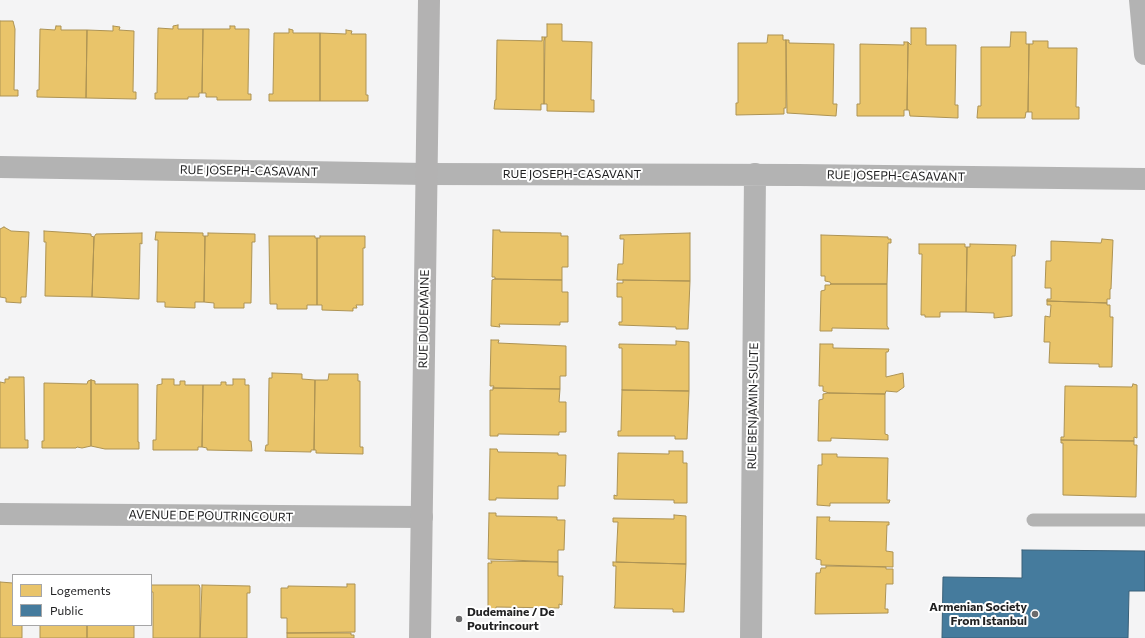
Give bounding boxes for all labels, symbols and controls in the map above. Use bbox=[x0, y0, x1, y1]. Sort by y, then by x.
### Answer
street label: RUE JOSEPH-CASAVANT bbox=[180, 163, 318, 179]
street label: RUE JOSEPH-CASAVANT bbox=[503, 167, 641, 181]
street label: RUE JOSEPH-CASAVANT bbox=[827, 168, 965, 184]
street label: RUE DUDEMAINE bbox=[416, 269, 432, 369]
street label: RUE BENJAMIN-SULTE bbox=[745, 342, 761, 470]
street label: AVENUE DE POUTRINCOURT bbox=[128, 507, 294, 525]
legend bbox=[12, 574, 152, 626]
text: Logements bbox=[50, 583, 111, 597]
place label: Armenian Society From Istanbul bbox=[929, 600, 1027, 628]
text: Public bbox=[50, 603, 83, 617]
place label: Dudemaine / De Poutrincourt bbox=[467, 605, 555, 633]
marker: Armenian Society From Istanbul bbox=[1030, 609, 1040, 619]
marker: Dudemaine / De Poutrincourt bbox=[454, 614, 464, 624]

